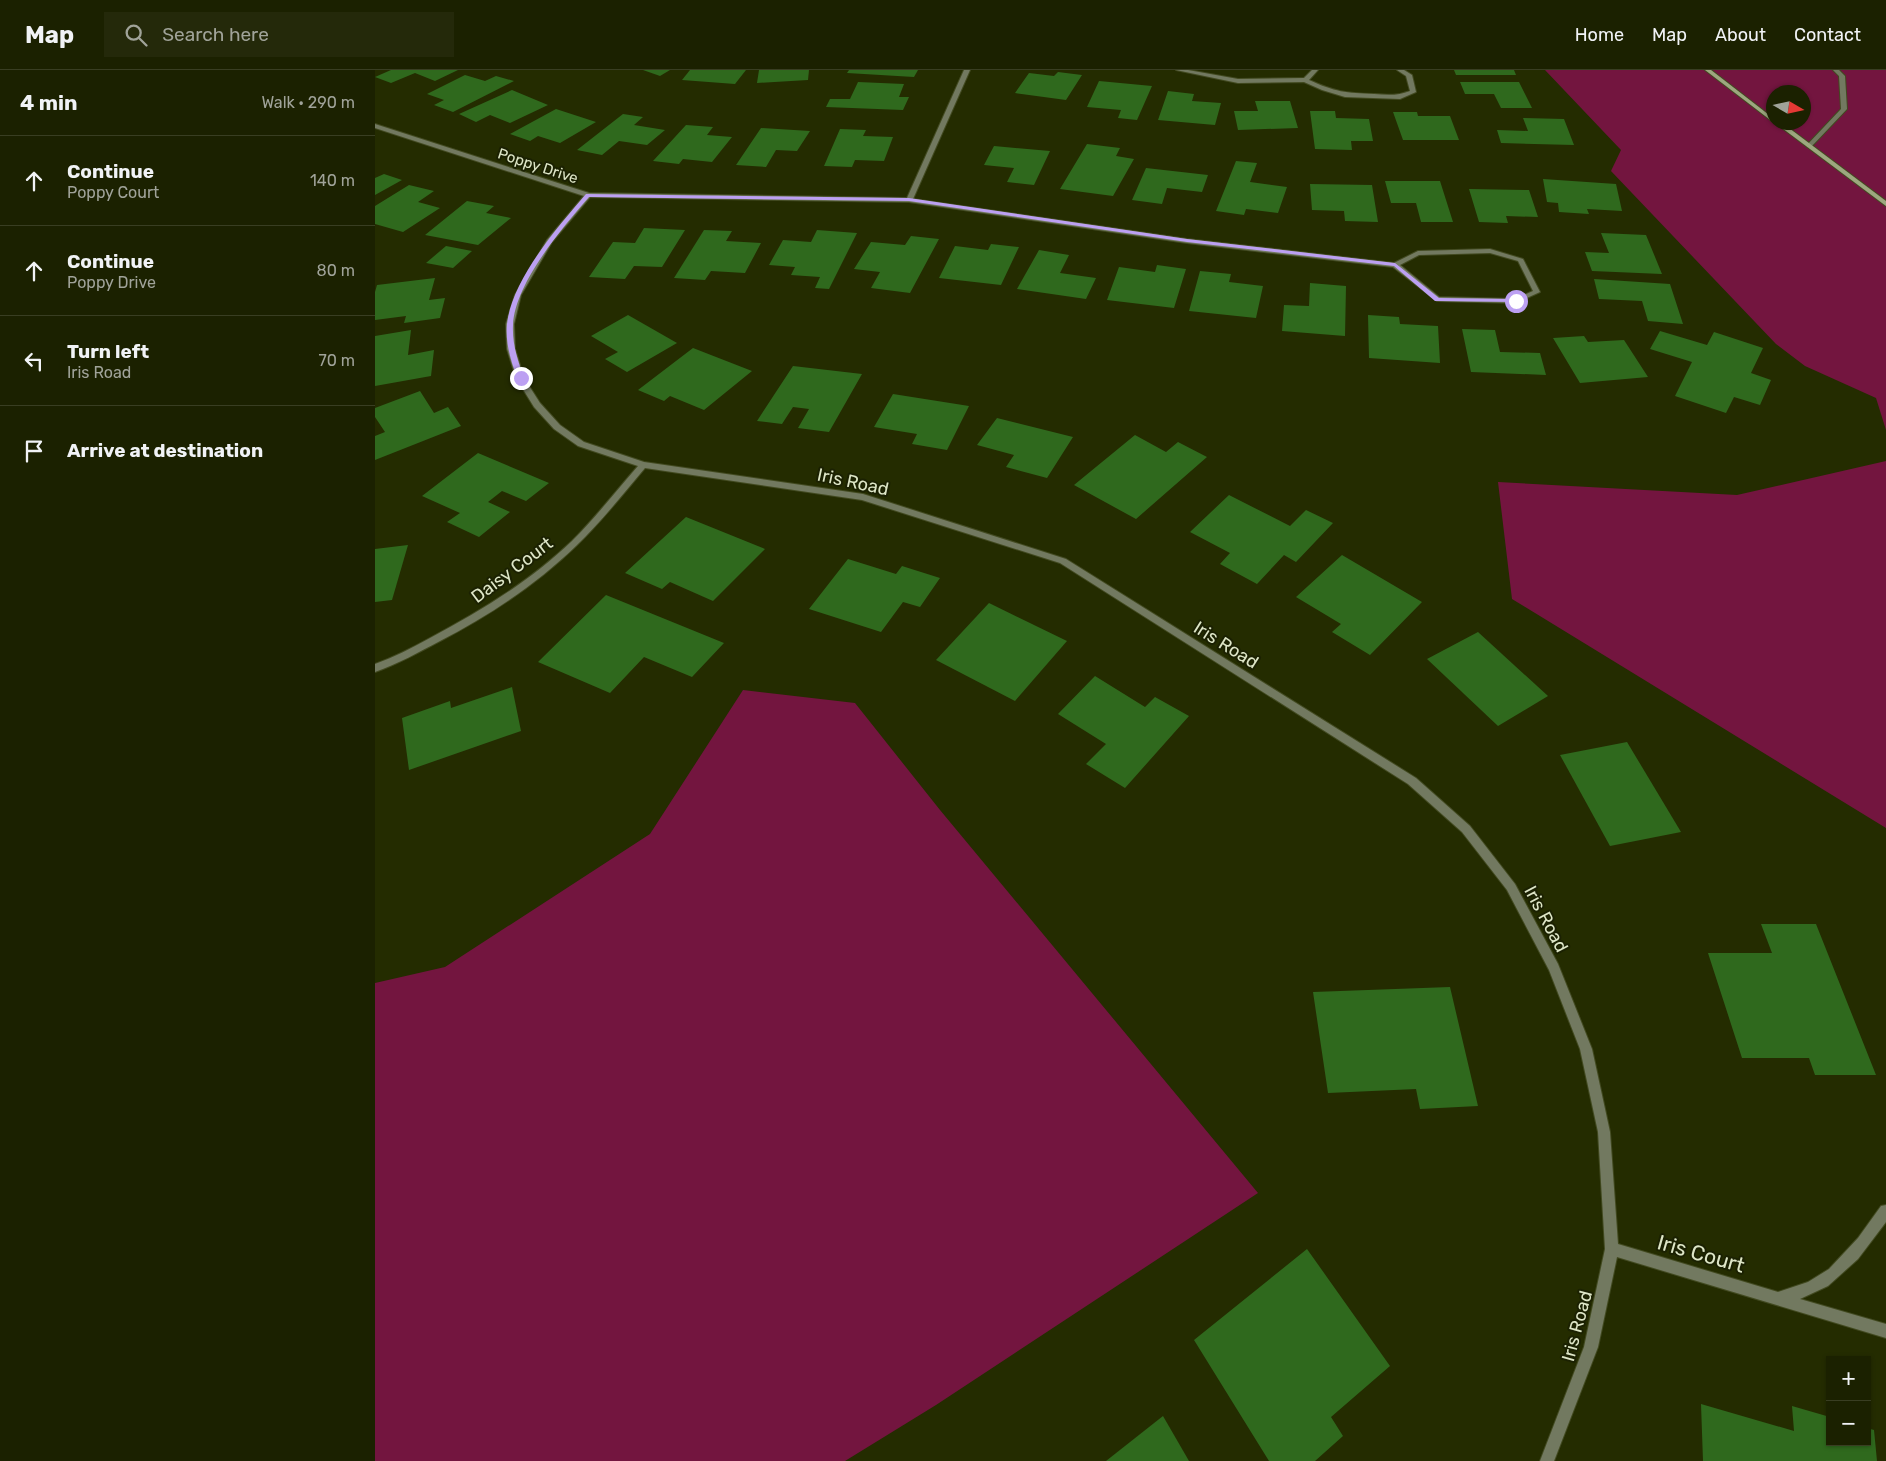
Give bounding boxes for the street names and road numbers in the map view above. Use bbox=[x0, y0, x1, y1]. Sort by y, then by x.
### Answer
street label: Poppy Drive bbox=[496, 145, 580, 187]
street label: Iris Road bbox=[815, 464, 891, 500]
street label: Daisy Court bbox=[467, 532, 557, 608]
street label: Iris Road bbox=[1189, 616, 1263, 674]
street label: Iris Road bbox=[1519, 882, 1573, 956]
street label: Iris Court bbox=[1655, 1229, 1748, 1278]
street label: Iris Road bbox=[1557, 1288, 1597, 1364]

